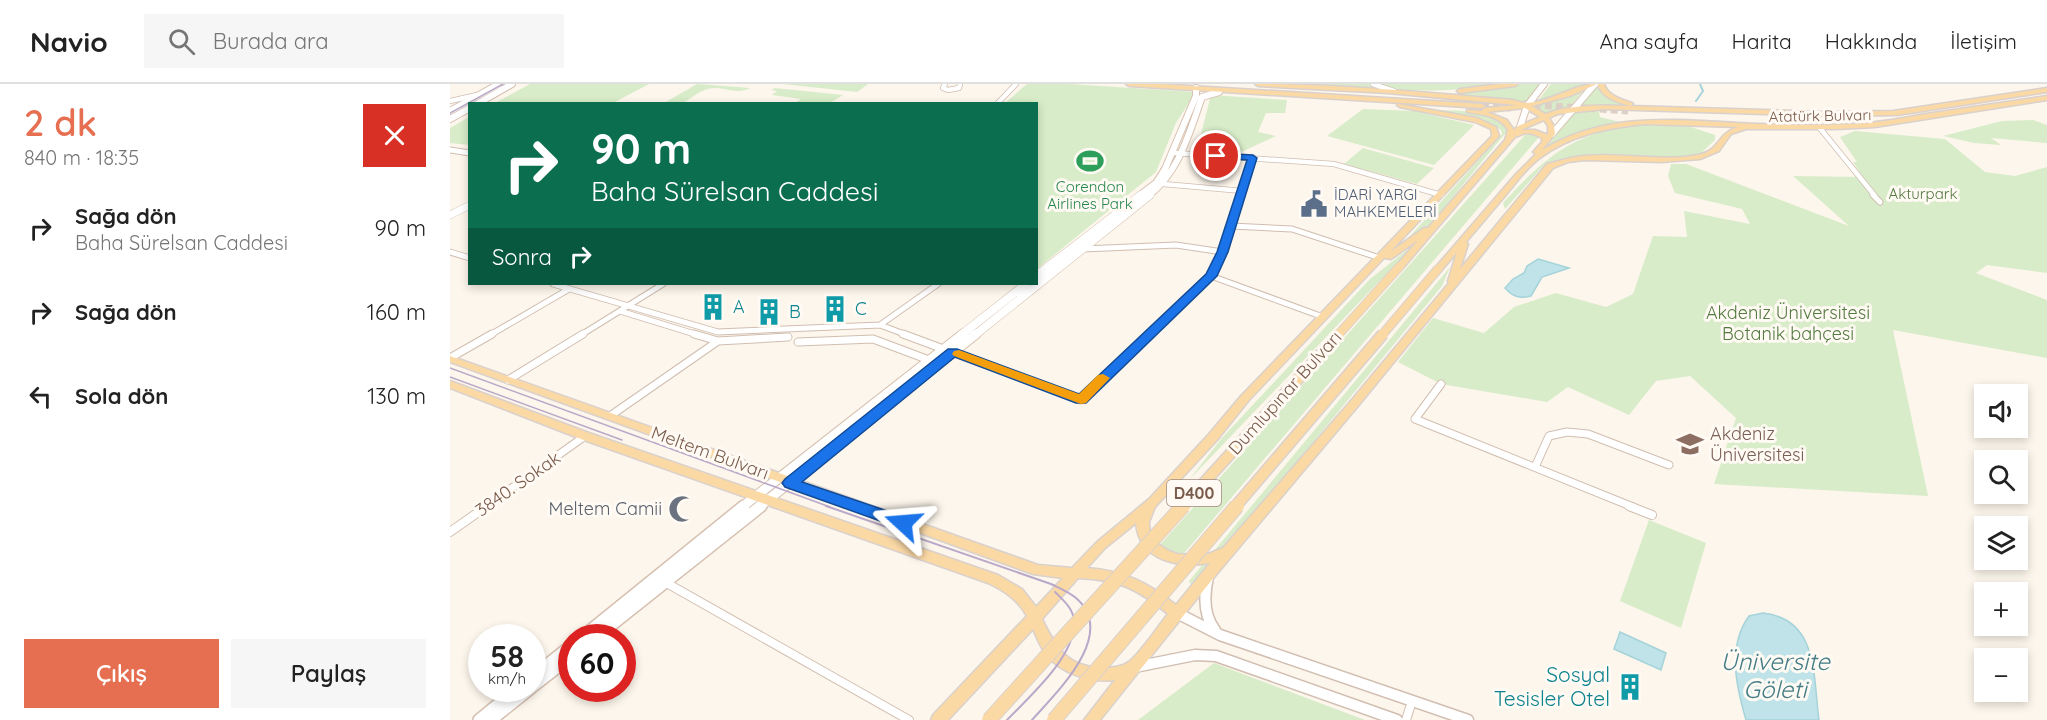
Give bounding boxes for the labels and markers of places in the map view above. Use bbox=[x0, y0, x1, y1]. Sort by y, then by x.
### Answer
pin bbox=[1190, 130, 1241, 181]
sports icon: Corendon Airlines Park bbox=[1075, 146, 1105, 176]
place label: Corendon Airlines Park bbox=[1047, 177, 1133, 213]
place label: İDARİ YARGI MAHKEMELERİ bbox=[1334, 185, 1437, 221]
public building icon: İDARİ YARGI MAHKEMELERİ bbox=[1299, 189, 1329, 219]
building icon: A bbox=[698, 292, 728, 322]
building icon: C bbox=[820, 294, 850, 324]
place label: A bbox=[733, 295, 745, 318]
building icon: B bbox=[754, 297, 784, 327]
place label: C bbox=[855, 297, 867, 320]
place label: B bbox=[789, 300, 801, 323]
place label: Akdeniz Üniversitesi bbox=[1710, 422, 1804, 466]
school or university icon: Akdeniz Üniversitesi bbox=[1675, 429, 1705, 459]
mosque icon: Meltem Camii bbox=[667, 494, 697, 524]
place label: Meltem Camii bbox=[549, 497, 662, 520]
place label: Sosyal Tesisler Otel bbox=[1494, 661, 1610, 711]
building icon: Sosyal Tesisler Otel bbox=[1615, 672, 1645, 702]

